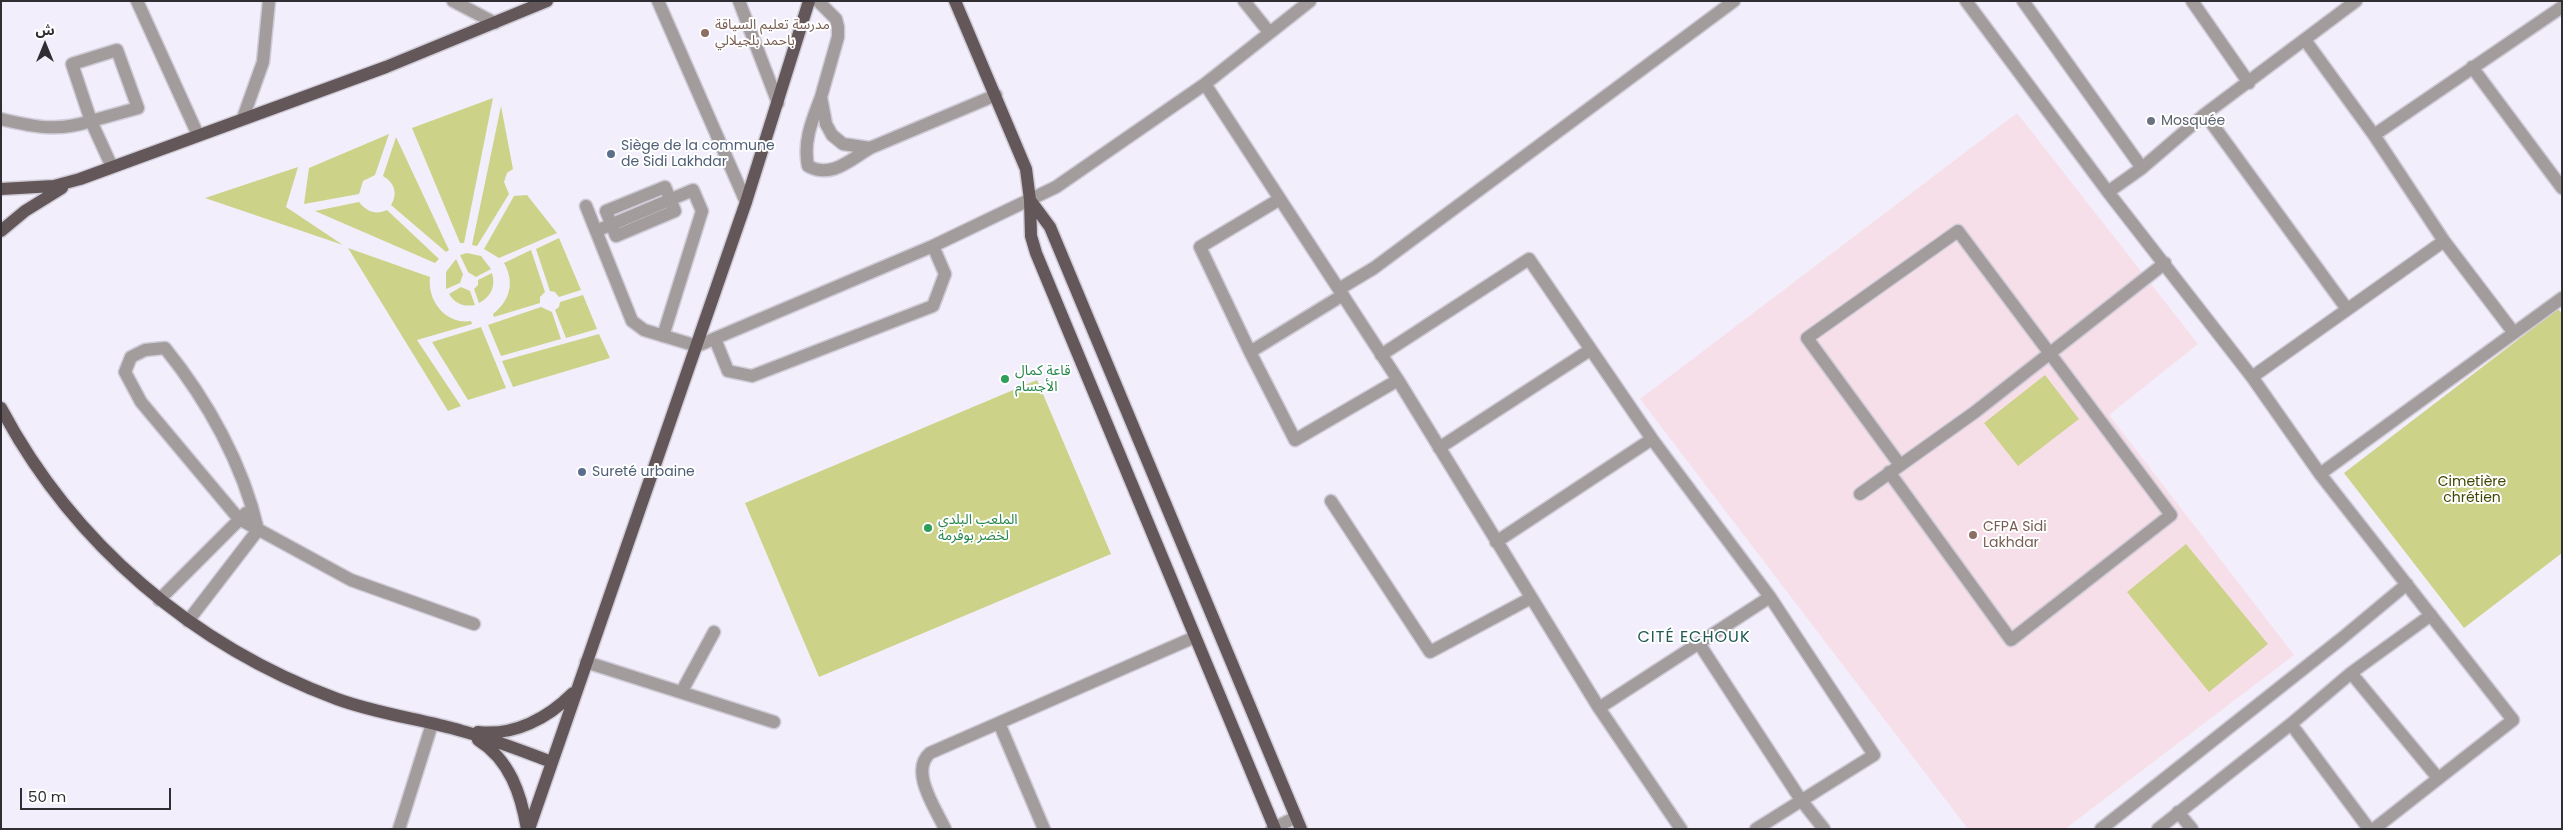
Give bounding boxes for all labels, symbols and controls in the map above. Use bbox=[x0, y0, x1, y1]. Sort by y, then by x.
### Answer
place label: مدرسة تعليم السياقة باحمد بلجيلالي bbox=[715, 17, 830, 49]
north arrow bbox=[20, 20, 70, 70]
text: ش bbox=[35, 20, 55, 40]
marker: مدرسة تعليم السياقة باحمد بلجيلالي bbox=[699, 27, 711, 39]
place label: Mosquée bbox=[2161, 113, 2225, 129]
marker: Mosquée bbox=[2145, 115, 2157, 127]
place label: Siège de la commune de Sidi Lakhdar bbox=[621, 138, 775, 170]
marker: Siège de la commune de Sidi Lakhdar bbox=[605, 148, 617, 160]
place label: قاعة كمال الأجسام bbox=[1015, 363, 1071, 396]
marker: قاعة كمال الأجسام bbox=[999, 373, 1011, 385]
place label: Sureté urbaine bbox=[592, 464, 695, 480]
marker: Sureté urbaine bbox=[576, 466, 588, 478]
park label: Cimetière chrétien bbox=[2438, 474, 2506, 507]
place label: الملعب البلدي لخضر بوفرمة bbox=[938, 512, 1018, 544]
place label: CFPA Sidi Lakhdar bbox=[1983, 519, 2047, 552]
marker: الملعب البلدي لخضر بوفرمة bbox=[922, 522, 934, 534]
marker: CFPA Sidi Lakhdar bbox=[1967, 529, 1979, 541]
district label: CITÉ ECHOUK bbox=[1636, 628, 1752, 648]
scale bar bbox=[22, 778, 174, 810]
text: 50 m bbox=[28, 786, 66, 807]

